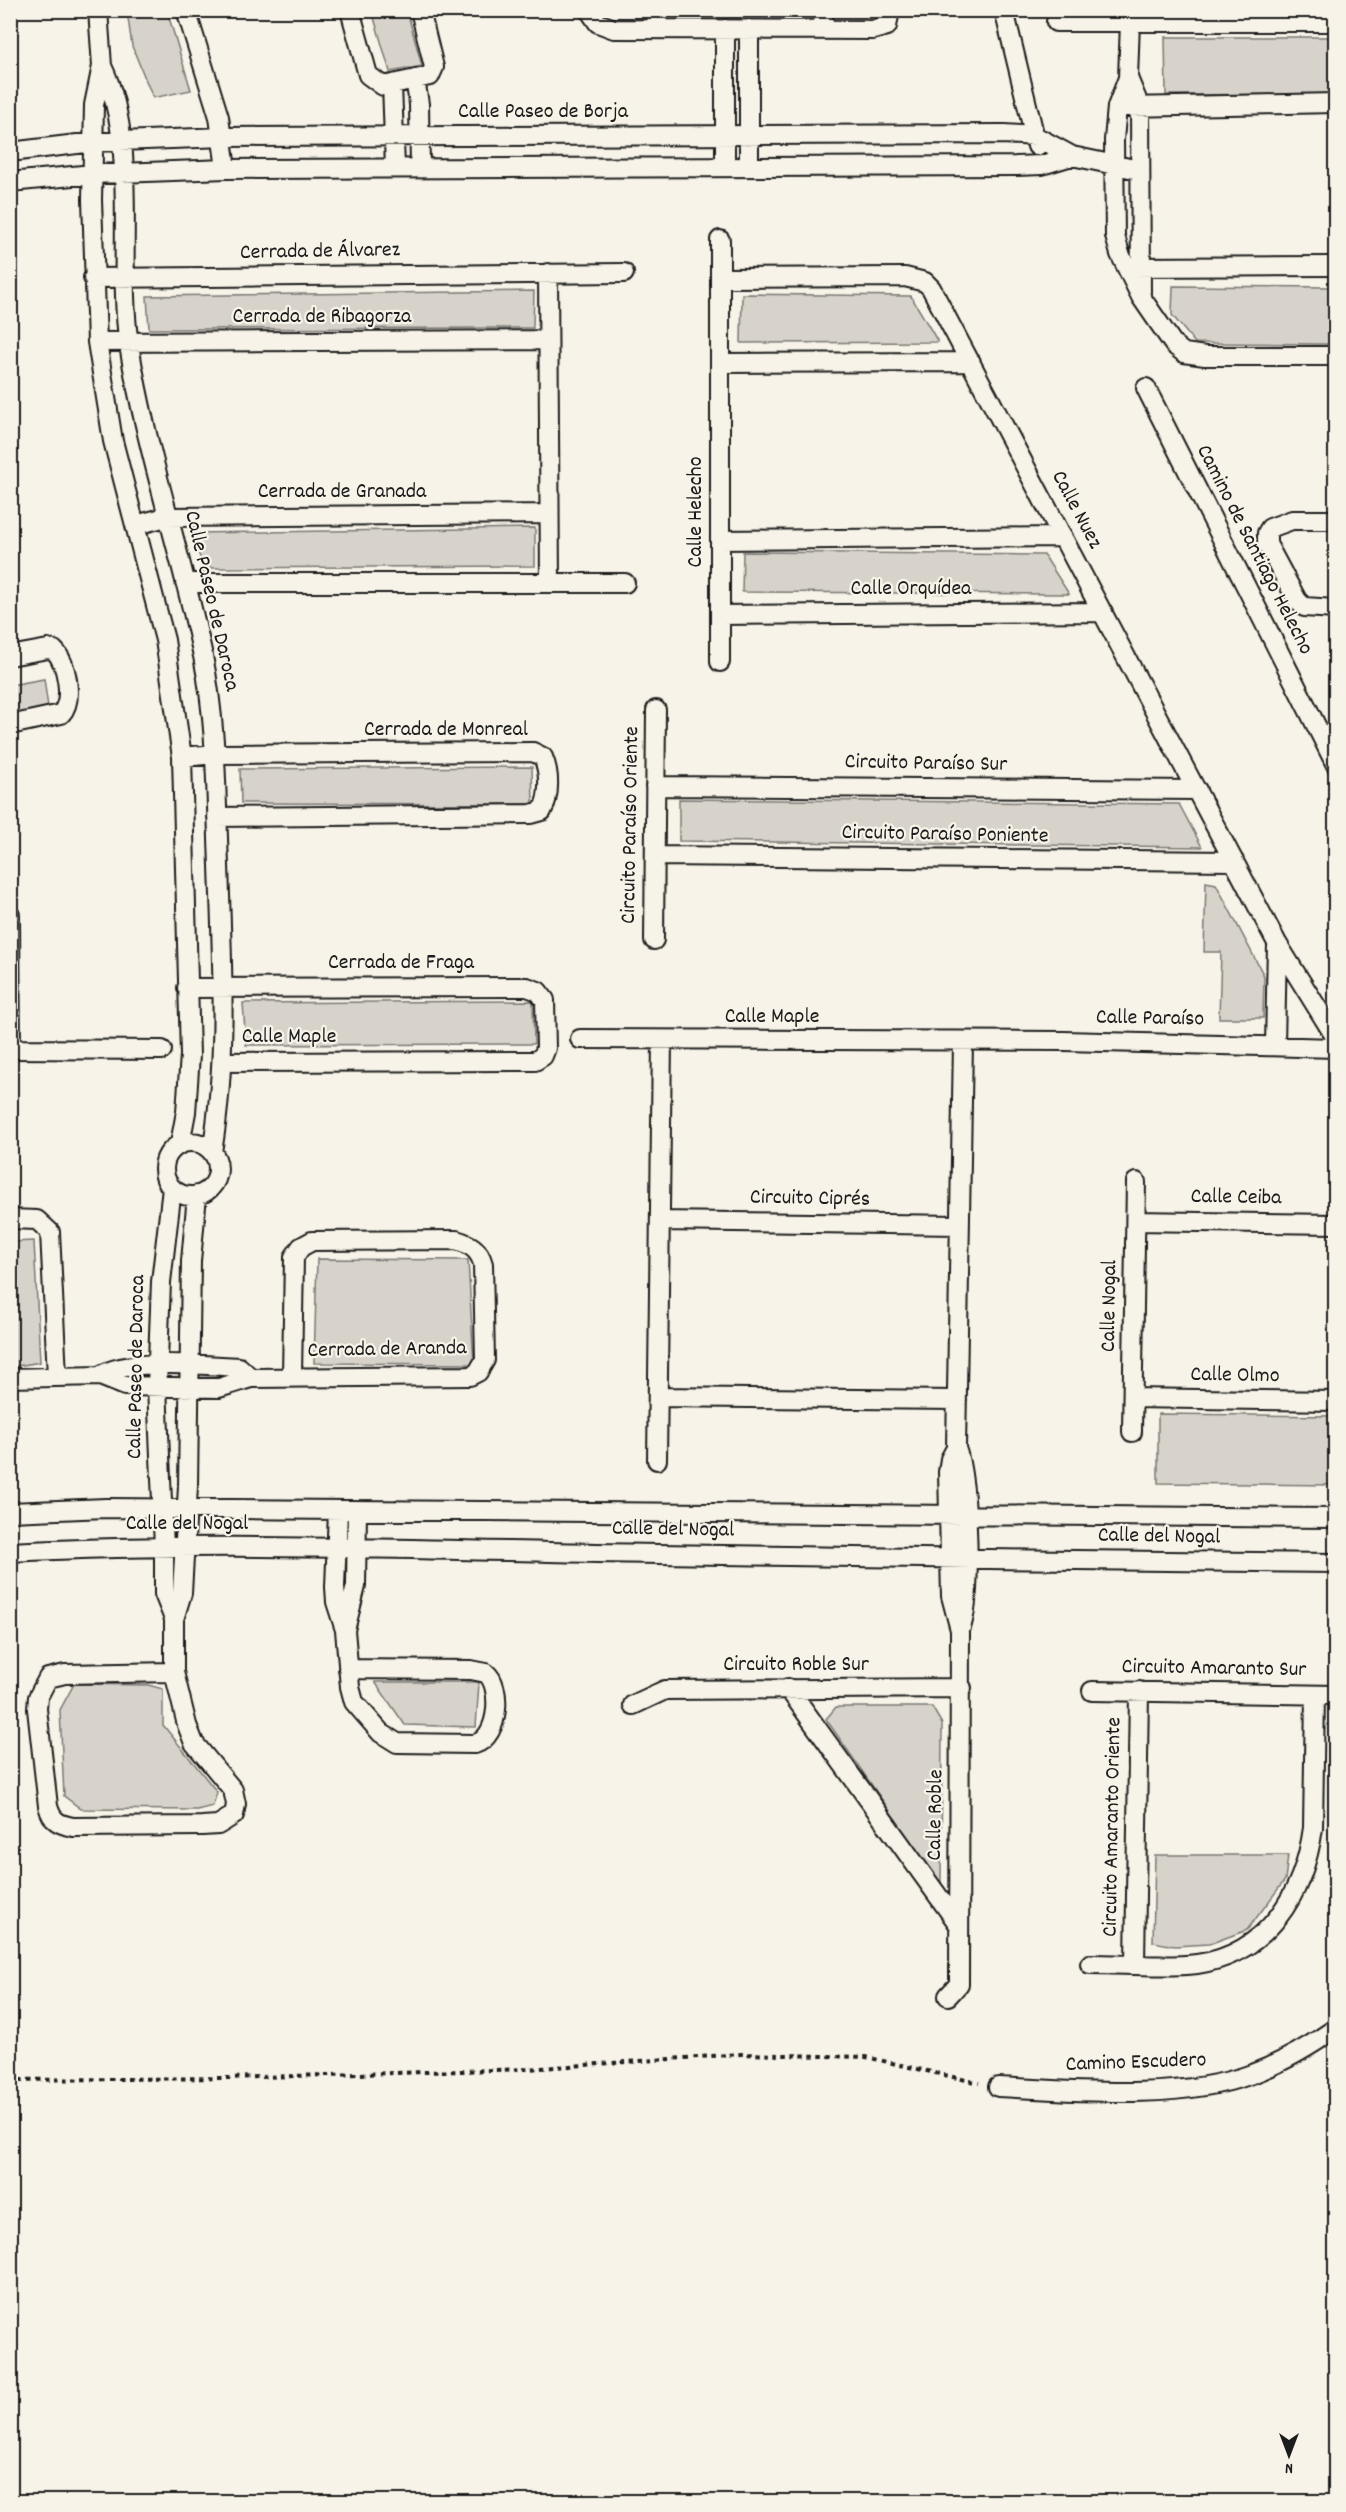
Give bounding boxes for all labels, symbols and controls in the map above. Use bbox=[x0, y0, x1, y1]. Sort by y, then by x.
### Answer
street label: Calle Paseo de Borja bbox=[458, 97, 629, 128]
street label: Cerrada de Álvarez bbox=[240, 235, 401, 269]
street label: Cerrada de Ribagorza bbox=[233, 302, 412, 333]
street label: Camino de Santiago Helecho bbox=[1188, 440, 1320, 660]
street label: Calle Helecho bbox=[681, 457, 712, 567]
street label: Calle Nuez bbox=[1042, 465, 1110, 555]
street label: Cerrada de Granada bbox=[258, 477, 427, 508]
street label: Calle Paseo de Daroca bbox=[175, 508, 247, 695]
street label: Calle Orquídea bbox=[851, 574, 972, 605]
street label: Cerrada de Monreal bbox=[364, 715, 528, 746]
street label: Circuito Paraíso Oriente bbox=[614, 726, 648, 924]
street label: Circuito Paraíso Sur bbox=[844, 747, 1008, 781]
street label: Circuito Paraíso Poniente bbox=[841, 818, 1049, 852]
street label: Cerrada de Fraga bbox=[328, 948, 475, 979]
street label: Calle Maple bbox=[725, 1002, 819, 1033]
street label: Calle Paraíso bbox=[1096, 1003, 1204, 1035]
street label: Calle Maple bbox=[242, 1022, 336, 1053]
street label: Circuito Ciprés bbox=[750, 1182, 870, 1216]
street label: Calle Ceiba bbox=[1190, 1182, 1282, 1214]
street label: Calle Nogal bbox=[1094, 1260, 1126, 1352]
street label: Calle Paseo de Daroca bbox=[120, 1274, 154, 1459]
street label: Cerrada de Aranda bbox=[307, 1333, 468, 1367]
street label: Calle Olmo bbox=[1190, 1360, 1280, 1392]
street label: Calle del Nogal bbox=[126, 1509, 248, 1540]
street label: Calle del Nogal bbox=[611, 1513, 735, 1547]
street label: Calle del Nogal bbox=[1097, 1520, 1221, 1554]
street label: Circuito Roble Sur bbox=[723, 1650, 870, 1681]
street label: Circuito Amaranto Sur bbox=[1121, 1652, 1307, 1686]
street label: Circuito Amaranto Oriente bbox=[1096, 1717, 1130, 1937]
street label: Calle Roble bbox=[920, 1769, 952, 1861]
street label: Camino Escudero bbox=[1065, 2045, 1207, 2081]
north arrow bbox=[1259, 2425, 1319, 2485]
text: N bbox=[1285, 2456, 1293, 2479]

